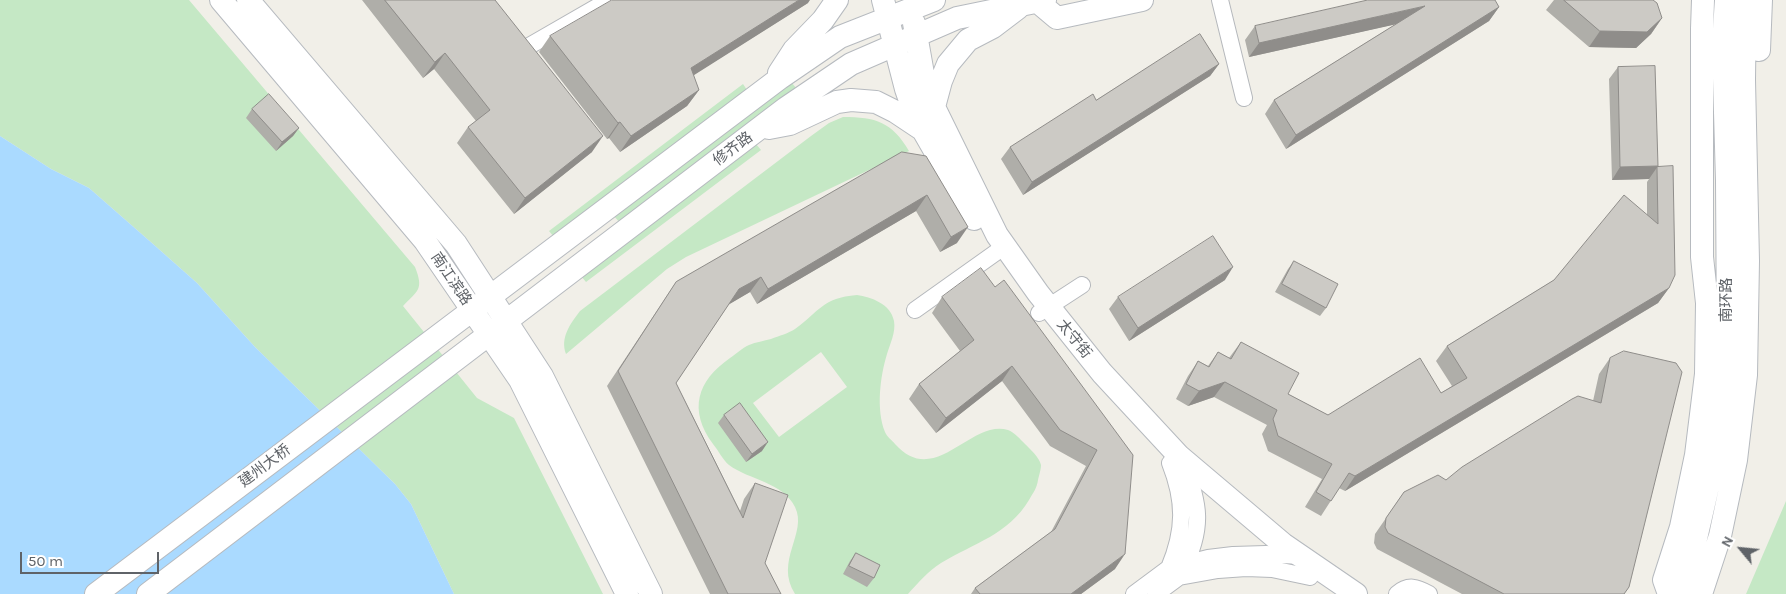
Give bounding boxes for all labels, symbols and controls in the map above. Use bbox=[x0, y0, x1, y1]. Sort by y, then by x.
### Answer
street label: 修齐路 bbox=[710, 128, 756, 170]
street label: 南江滨路 bbox=[427, 249, 475, 309]
street label: 南环路 bbox=[1718, 278, 1736, 322]
street label: 太守街 bbox=[1053, 316, 1095, 362]
street label: 建州大桥 bbox=[236, 441, 294, 491]
north arrow bbox=[1716, 524, 1766, 574]
text: N bbox=[1717, 533, 1737, 550]
scale bar bbox=[22, 542, 161, 574]
text: 50 m bbox=[28, 552, 63, 570]

